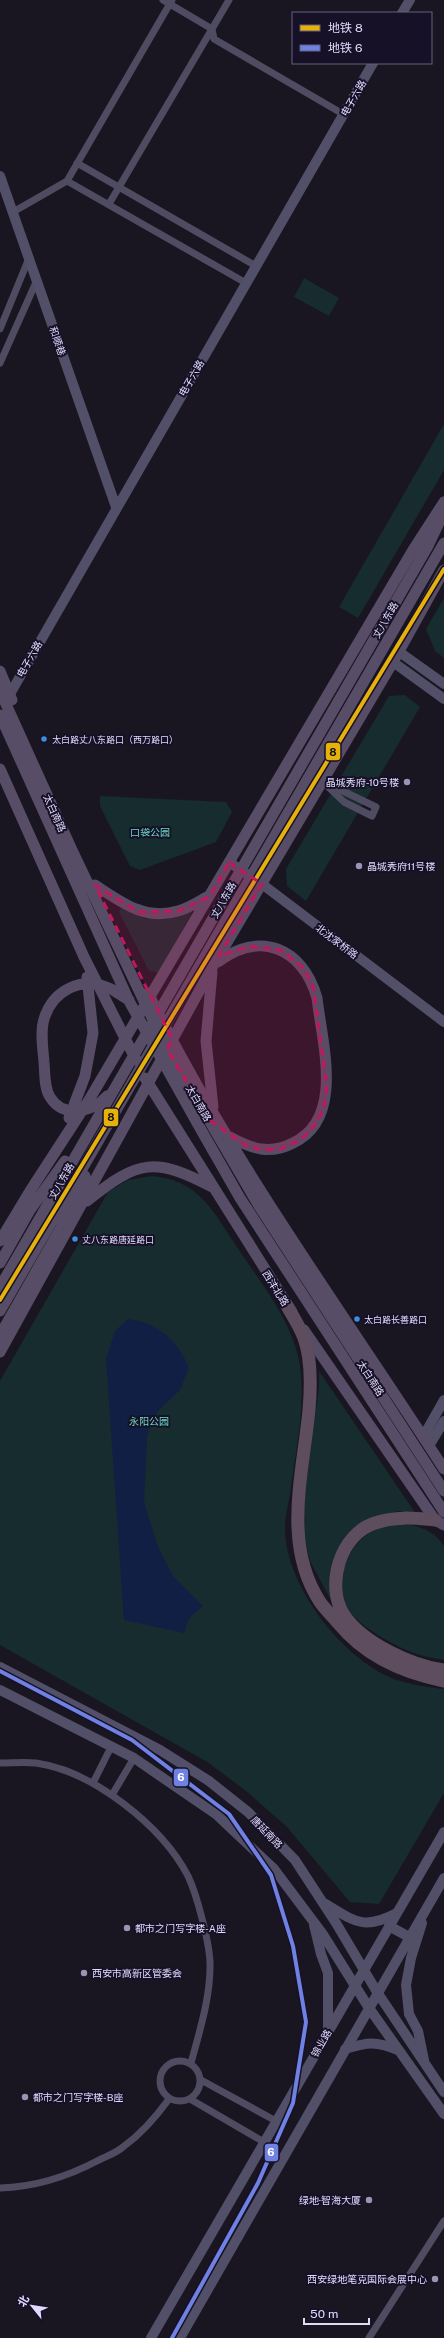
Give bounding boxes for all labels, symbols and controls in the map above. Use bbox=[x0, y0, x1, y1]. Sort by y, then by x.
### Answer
legend bbox=[292, 12, 432, 64]
text: 地铁 8 bbox=[328, 21, 363, 35]
text: 地铁 6 bbox=[328, 41, 362, 55]
street label: 电子六路 bbox=[338, 78, 368, 118]
street label: 和顺巷 bbox=[47, 325, 69, 357]
street label: 电子六路 bbox=[176, 358, 206, 398]
street label: 丈八东路 bbox=[370, 600, 400, 640]
street label: 电子六路 bbox=[14, 639, 44, 679]
marker: 太白路丈八东路口（西万路口） bbox=[39, 734, 49, 744]
place label: 太白路丈八东路口（西万路口） bbox=[52, 734, 178, 745]
line badge: 8 bbox=[325, 742, 341, 761]
text: 8 bbox=[329, 746, 337, 758]
place label: 晶城秀府-10号楼 bbox=[326, 776, 399, 788]
marker: 晶城秀府-10号楼 bbox=[402, 777, 412, 787]
street label: 太白南路 bbox=[41, 792, 69, 834]
park label: 口袋公园 bbox=[130, 826, 170, 838]
place label: 晶城秀府11号楼 bbox=[367, 860, 435, 872]
marker: 晶城秀府11号楼 bbox=[354, 861, 364, 871]
street label: 丈八东路 bbox=[208, 880, 238, 920]
street label: 北沈家桥路 bbox=[313, 921, 361, 961]
street label: 太白南路 bbox=[184, 1083, 214, 1123]
line badge: 8 bbox=[103, 1108, 119, 1127]
text: 8 bbox=[107, 1111, 115, 1123]
street label: 丈八东路 bbox=[46, 1161, 76, 1201]
marker: 丈八东路唐延路口 bbox=[70, 1234, 80, 1244]
place label: 丈八东路唐延路口 bbox=[82, 1234, 154, 1245]
street label: 西沣北路 bbox=[260, 1268, 292, 1308]
marker: 太白路长善路口 bbox=[352, 1314, 362, 1324]
place label: 太白路长善路口 bbox=[364, 1314, 427, 1325]
street label: 太白南路 bbox=[355, 1358, 387, 1398]
park label: 永阳公园 bbox=[129, 1415, 169, 1427]
line badge: 6 bbox=[173, 1768, 189, 1787]
text: 6 bbox=[177, 1771, 185, 1783]
street label: 唐延南路 bbox=[249, 1813, 285, 1851]
place label: 都市之门写字楼-A座 bbox=[135, 1922, 226, 1934]
marker: 都市之门写字楼-A座 bbox=[122, 1923, 132, 1933]
place label: 西安市高新区管委会 bbox=[92, 1967, 182, 1979]
marker: 西安市高新区管委会 bbox=[79, 1968, 89, 1978]
street label: 锦业路 bbox=[308, 2027, 334, 2059]
place label: 都市之门写字楼-B座 bbox=[33, 2091, 123, 2103]
marker: 都市之门写字楼-B座 bbox=[20, 2092, 30, 2102]
line badge: 6 bbox=[264, 2143, 279, 2162]
text: 6 bbox=[267, 2146, 275, 2158]
place label: 绿地·智海大厦 bbox=[299, 2194, 361, 2206]
marker: 绿地·智海大厦 bbox=[364, 2195, 374, 2205]
place label: 西安绿地笔克国际会展中心 bbox=[307, 2273, 427, 2285]
marker: 西安绿地笔克国际会展中心 bbox=[430, 2274, 440, 2284]
north arrow bbox=[12, 2286, 52, 2326]
text: 北 bbox=[15, 2293, 31, 2309]
scale bar bbox=[304, 2300, 369, 2326]
text: 50 m bbox=[310, 2307, 338, 2321]

